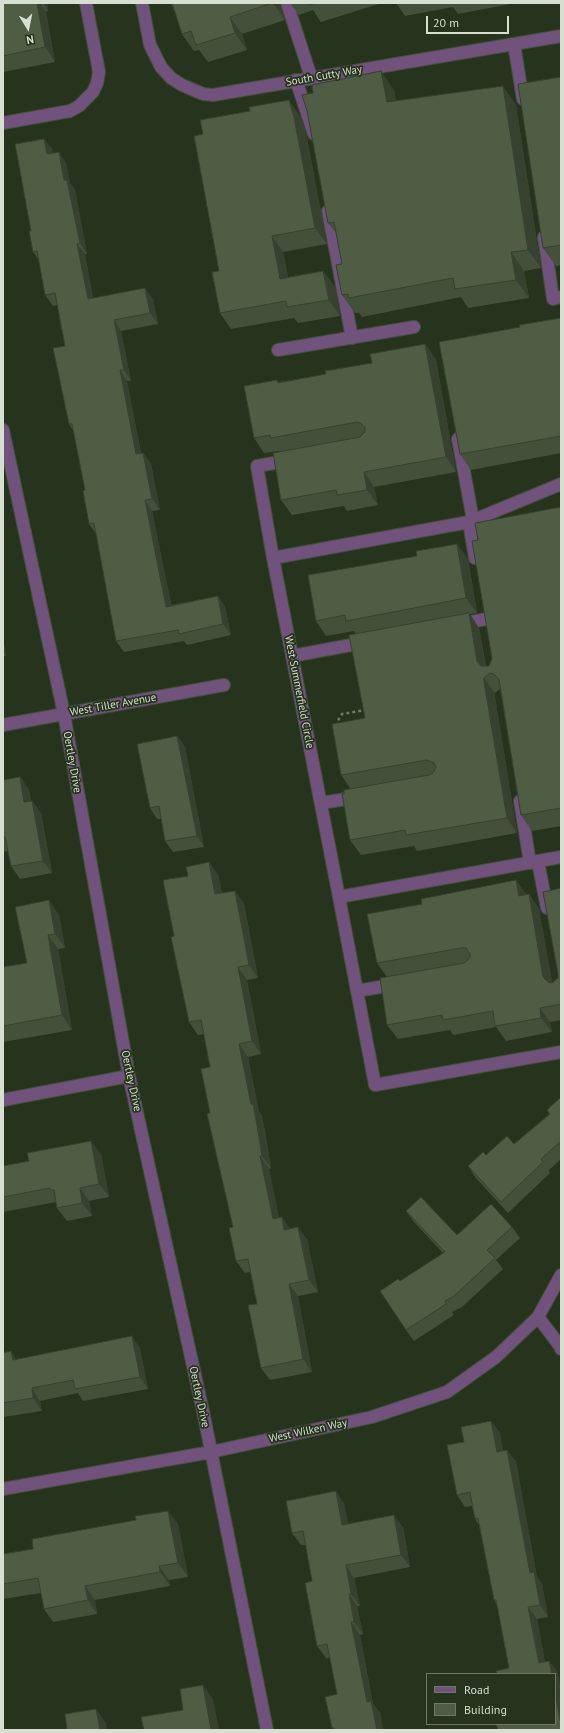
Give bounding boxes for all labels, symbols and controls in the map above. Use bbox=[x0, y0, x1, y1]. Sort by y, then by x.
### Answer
north arrow bbox=[8, 8, 48, 48]
scale bar bbox=[428, 8, 511, 34]
text: 20 m bbox=[433, 15, 459, 30]
text: N bbox=[25, 32, 35, 47]
street label: South Cutty Way bbox=[285, 63, 363, 89]
street label: West Summerfield Circle bbox=[282, 634, 316, 750]
street label: West Tiller Avenue bbox=[69, 691, 157, 719]
street label: Oertley Drive bbox=[60, 730, 84, 794]
street label: Oertley Drive bbox=[118, 1049, 144, 1113]
street label: Oertley Drive bbox=[186, 1365, 212, 1429]
street label: West Wilken Way bbox=[268, 1416, 348, 1446]
legend bbox=[426, 1673, 556, 1725]
text: Road bbox=[464, 1682, 489, 1697]
text: Building bbox=[464, 1702, 507, 1717]

